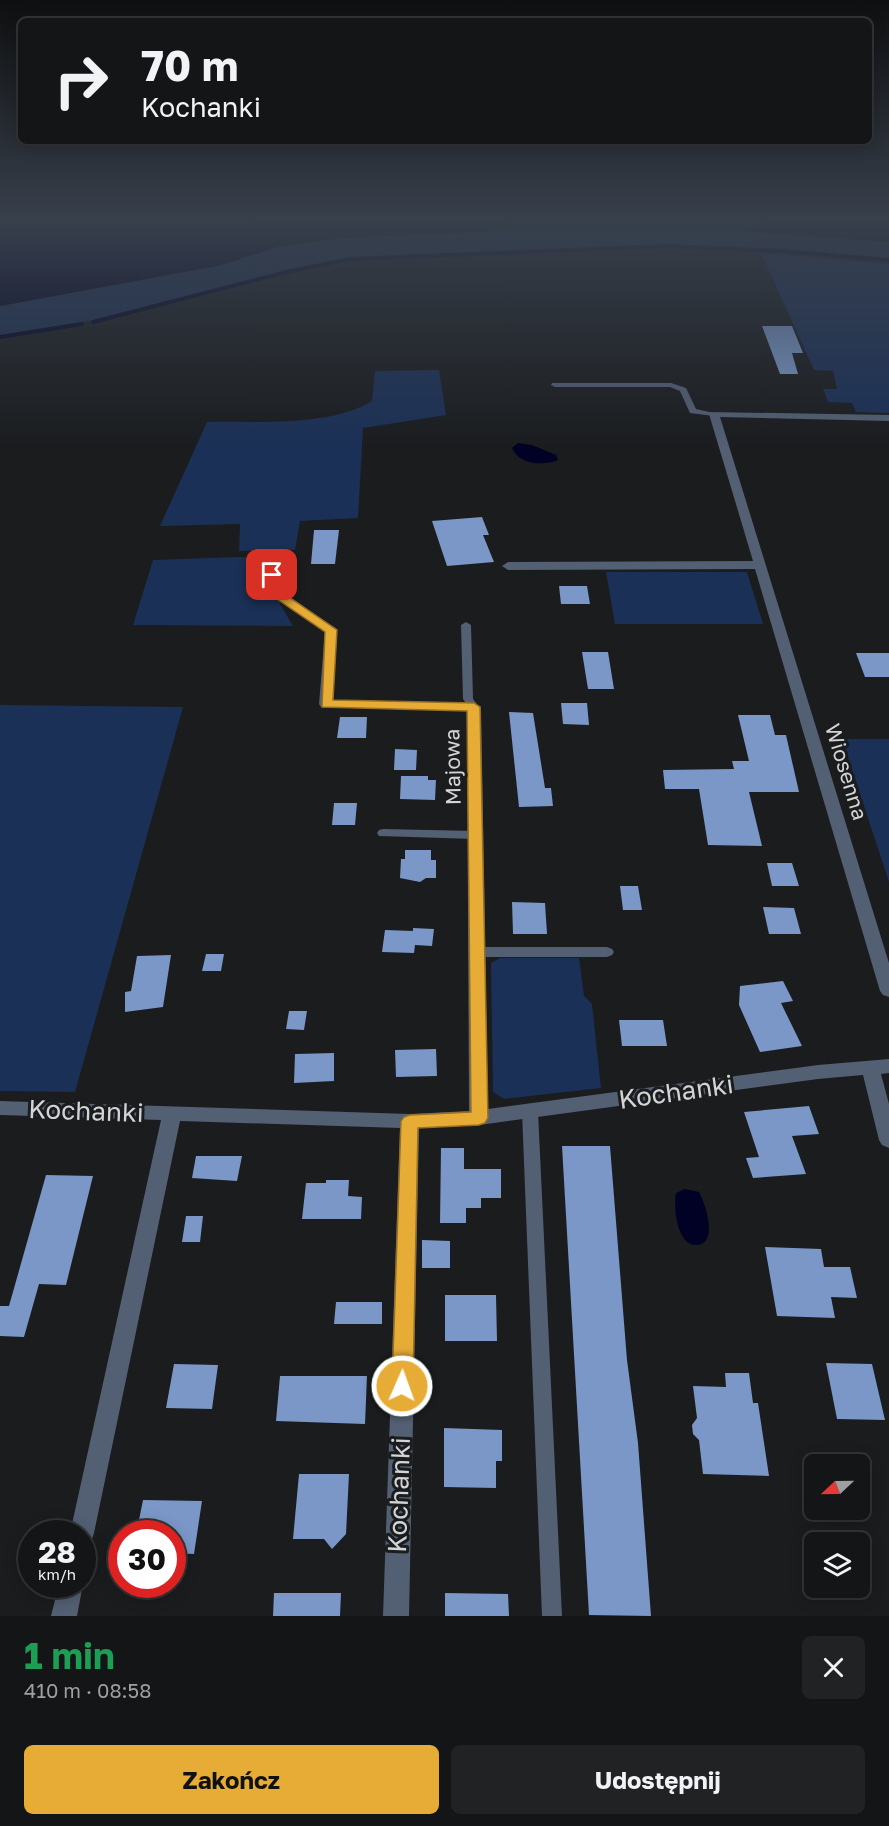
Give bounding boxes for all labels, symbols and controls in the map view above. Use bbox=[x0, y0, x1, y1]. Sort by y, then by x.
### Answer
text: 70 m bbox=[141, 40, 238, 90]
icon: right bbox=[42, 42, 120, 120]
text: Kochanki bbox=[141, 91, 261, 123]
pin bbox=[246, 549, 297, 600]
icon: arrive bbox=[255, 558, 288, 591]
street label: Wiosenna bbox=[820, 720, 874, 823]
street label: Majowa bbox=[438, 729, 466, 805]
street label: Kochanki bbox=[617, 1068, 735, 1115]
street label: Kochanki bbox=[28, 1093, 144, 1128]
position arrow bbox=[370, 1354, 434, 1418]
street label: Kochanki bbox=[381, 1437, 416, 1553]
north arrow bbox=[804, 1454, 870, 1520]
map controls bbox=[804, 1454, 870, 1598]
speed limit sign: 30 bbox=[108, 1520, 186, 1598]
button: layers bbox=[804, 1532, 870, 1598]
text: 28 bbox=[38, 1534, 76, 1570]
text: km/h bbox=[38, 1565, 76, 1583]
text: 1 min bbox=[24, 1634, 115, 1677]
button: close bbox=[802, 1636, 865, 1699]
text: 410 m · 08:58 bbox=[24, 1678, 151, 1702]
button: Zakończ bbox=[24, 1745, 439, 1814]
button: Udostępnij bbox=[451, 1745, 865, 1814]

